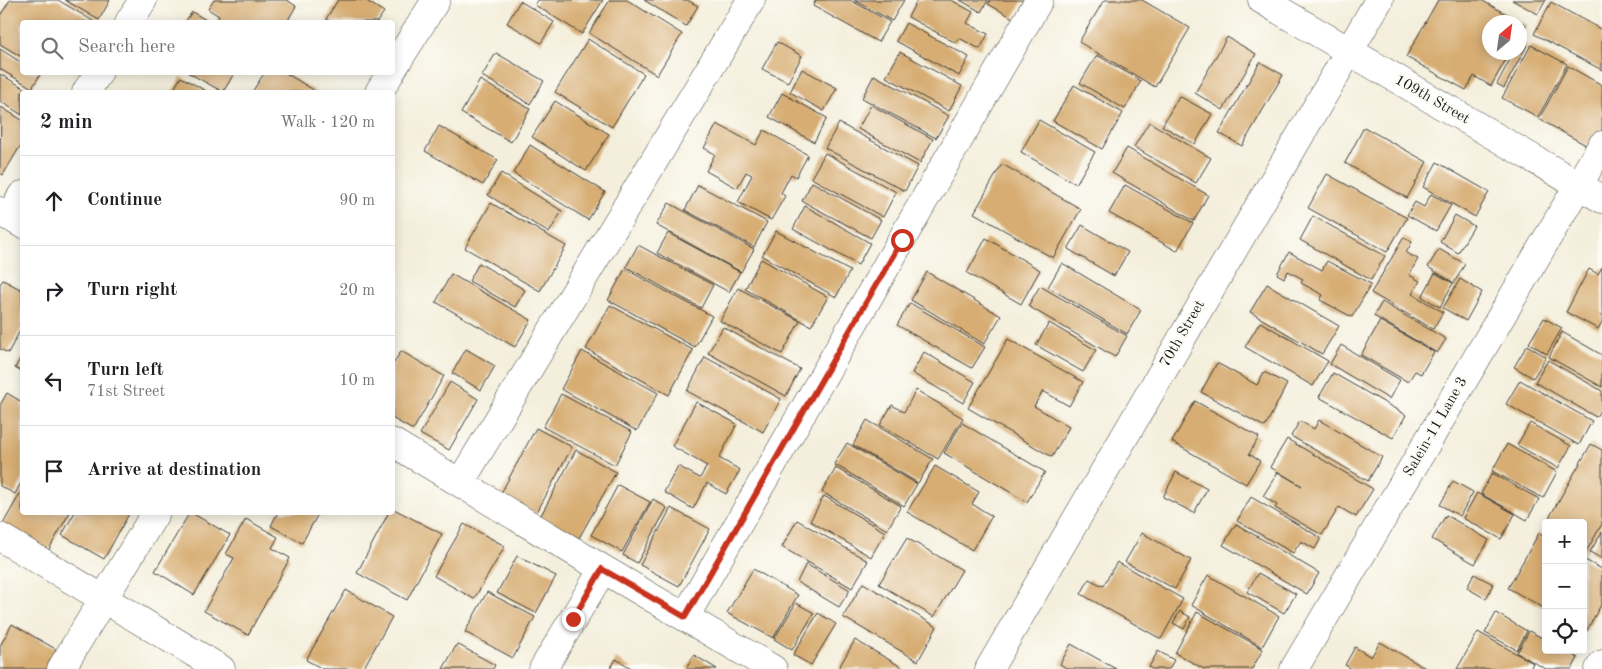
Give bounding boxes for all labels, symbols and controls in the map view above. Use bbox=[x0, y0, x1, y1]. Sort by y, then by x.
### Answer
north arrow bbox=[1482, 15, 1527, 60]
search box bbox=[20, 20, 395, 75]
icon: search bbox=[38, 34, 66, 62]
text: Search here bbox=[78, 38, 175, 57]
street label: 109th Street bbox=[1392, 73, 1472, 127]
text: 2 min bbox=[40, 112, 93, 133]
text: Walk · 120 m bbox=[280, 115, 375, 131]
icon: ahead bbox=[40, 187, 68, 215]
text: Continue bbox=[87, 191, 162, 210]
text: 90 m bbox=[339, 193, 375, 209]
route start bbox=[891, 229, 914, 252]
icon: right bbox=[40, 277, 68, 305]
text: Turn right bbox=[87, 281, 177, 300]
text: 20 m bbox=[339, 283, 375, 299]
street label: 70th Street bbox=[1158, 298, 1208, 370]
text: Turn left bbox=[87, 361, 164, 380]
icon: left bbox=[40, 367, 68, 395]
text: 10 m bbox=[339, 373, 375, 389]
street label: Salein-11 Lane 3 bbox=[1401, 375, 1471, 479]
text: 71st Street bbox=[87, 384, 165, 400]
icon: arrive bbox=[40, 457, 68, 485]
text: Arrive at destination bbox=[87, 461, 261, 480]
map controls bbox=[1542, 519, 1587, 654]
button: + bbox=[1542, 519, 1587, 564]
button: − bbox=[1542, 564, 1587, 609]
route end bbox=[562, 608, 585, 631]
button: locate bbox=[1542, 609, 1587, 654]

